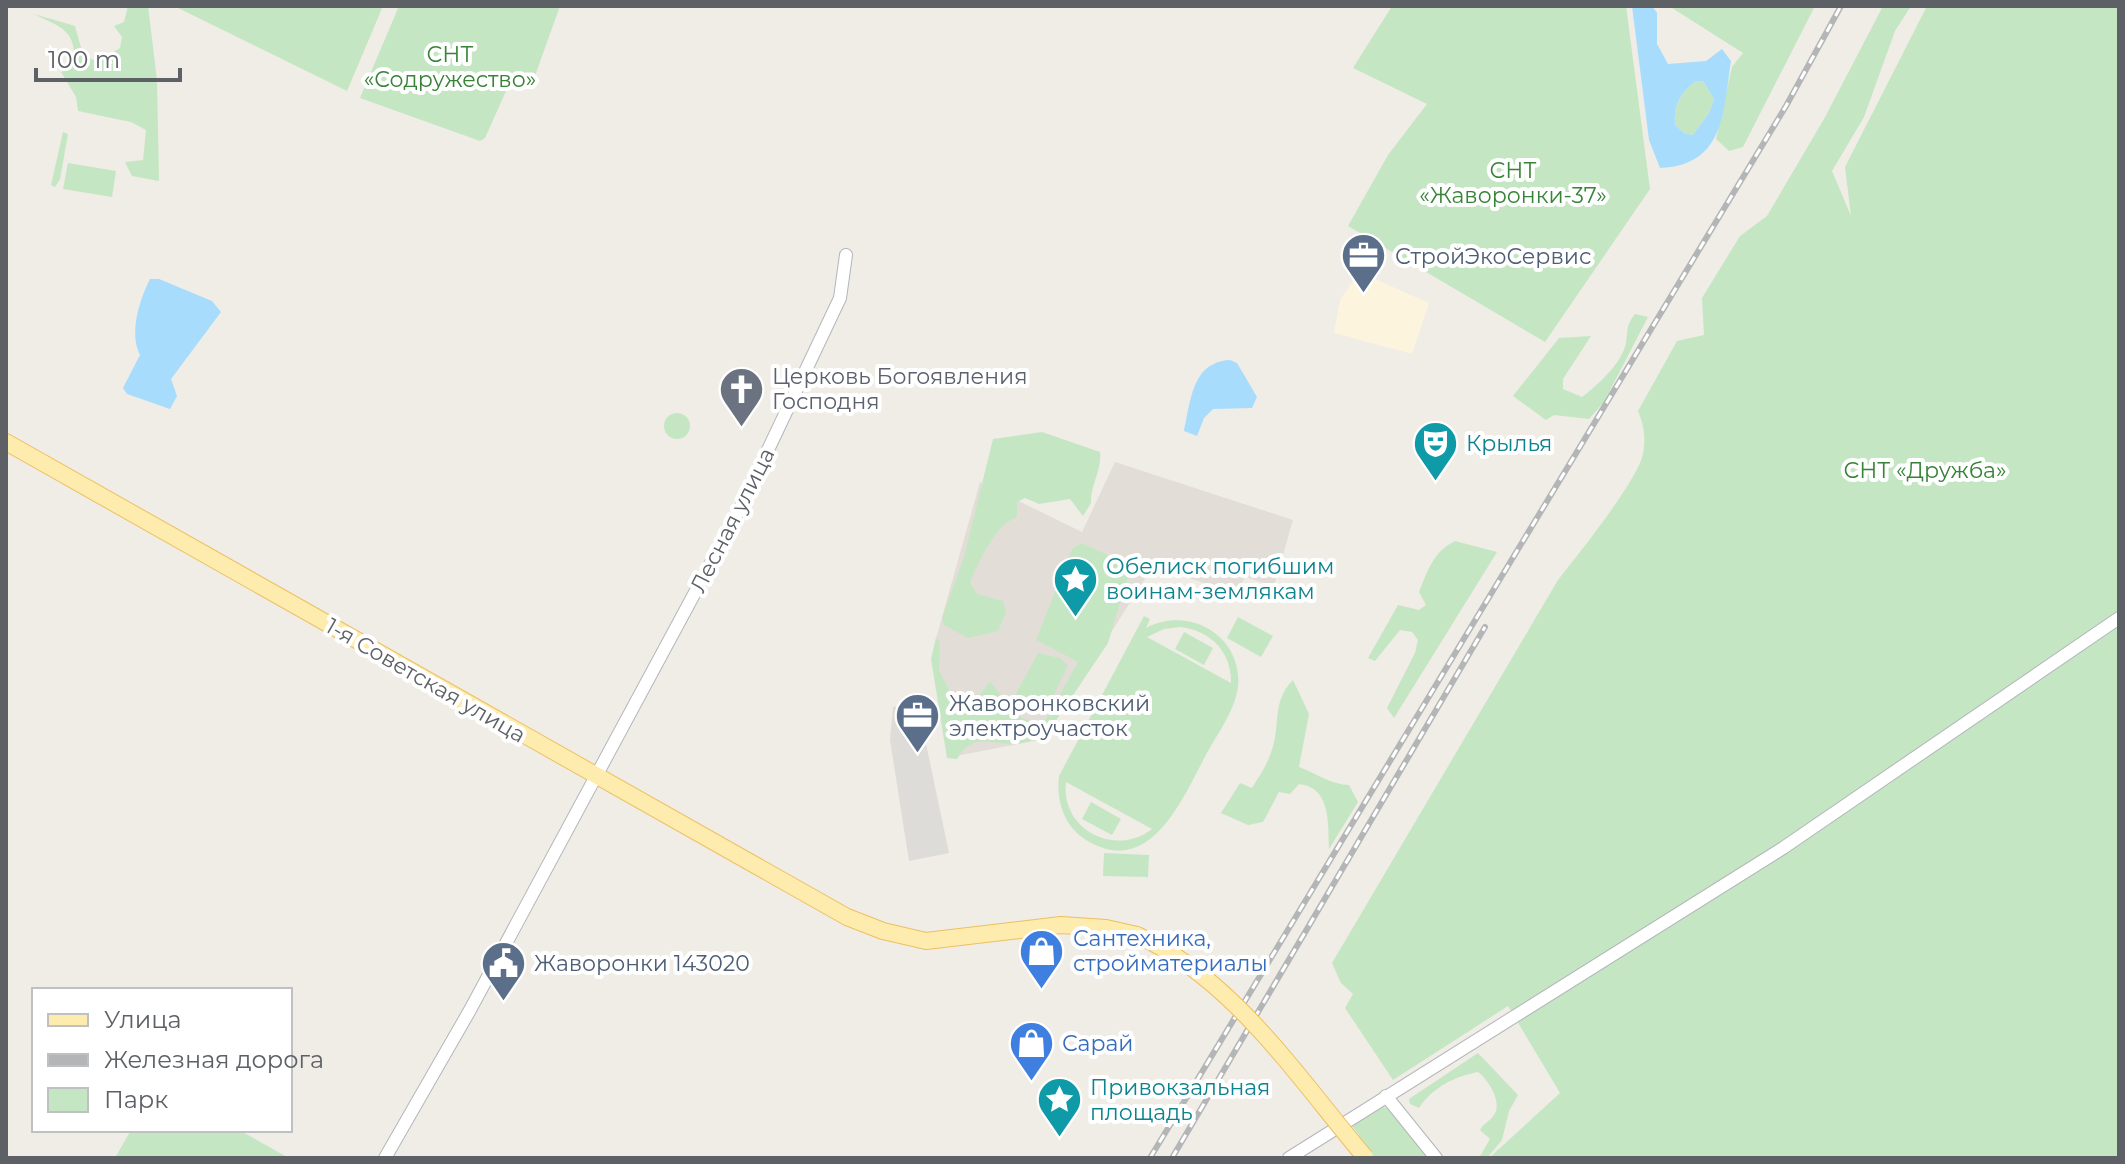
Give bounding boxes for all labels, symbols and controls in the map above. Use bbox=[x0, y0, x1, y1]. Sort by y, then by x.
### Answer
scale bar bbox=[36, 32, 180, 82]
park label: СНТ «Содружество» bbox=[364, 41, 536, 93]
text: 100 m bbox=[48, 45, 120, 74]
park label: СНТ «Жаворонки-37» bbox=[1419, 157, 1607, 209]
office icon: СтройЭкоСервис bbox=[1340, 232, 1388, 295]
place label: СтройЭкоСервис bbox=[1395, 243, 1591, 270]
place label: Церковь Богоявления Господня bbox=[772, 363, 1028, 415]
church icon: Церковь Богоявления Господня bbox=[717, 365, 765, 428]
theatre icon: Крылья bbox=[1411, 419, 1459, 482]
place label: Крылья bbox=[1466, 430, 1552, 457]
street label: Лесная улица bbox=[684, 443, 781, 597]
park label: СНТ «Дружба» bbox=[1844, 457, 2006, 484]
place label: Обелиск погибшим воинам-землякам bbox=[1106, 553, 1334, 605]
place icon: Обелиск погибшим воинам-землякам bbox=[1051, 555, 1099, 618]
street label: 1-я Советская улица bbox=[321, 612, 530, 749]
place label: Жаворонковский электроучасток bbox=[949, 690, 1150, 742]
office icon: Жаворонковский электроучасток bbox=[894, 692, 942, 755]
place label: Сантехника, стройматериалы bbox=[1073, 925, 1268, 977]
shop icon: Сантехника, стройматериалы bbox=[1018, 927, 1066, 990]
public building icon: Жаворонки 143020 bbox=[479, 939, 527, 1002]
place label: Жаворонки 143020 bbox=[534, 950, 750, 977]
legend bbox=[32, 988, 292, 1132]
text: Улица bbox=[104, 1005, 182, 1034]
shop icon: Сарай bbox=[1007, 1019, 1055, 1082]
place label: Сарай bbox=[1062, 1030, 1133, 1057]
text: Железная дорога bbox=[104, 1045, 324, 1074]
place label: Привокзальная площадь bbox=[1090, 1074, 1270, 1126]
place icon: Привокзальная площадь bbox=[1035, 1076, 1083, 1139]
text: Парк bbox=[104, 1085, 168, 1114]

